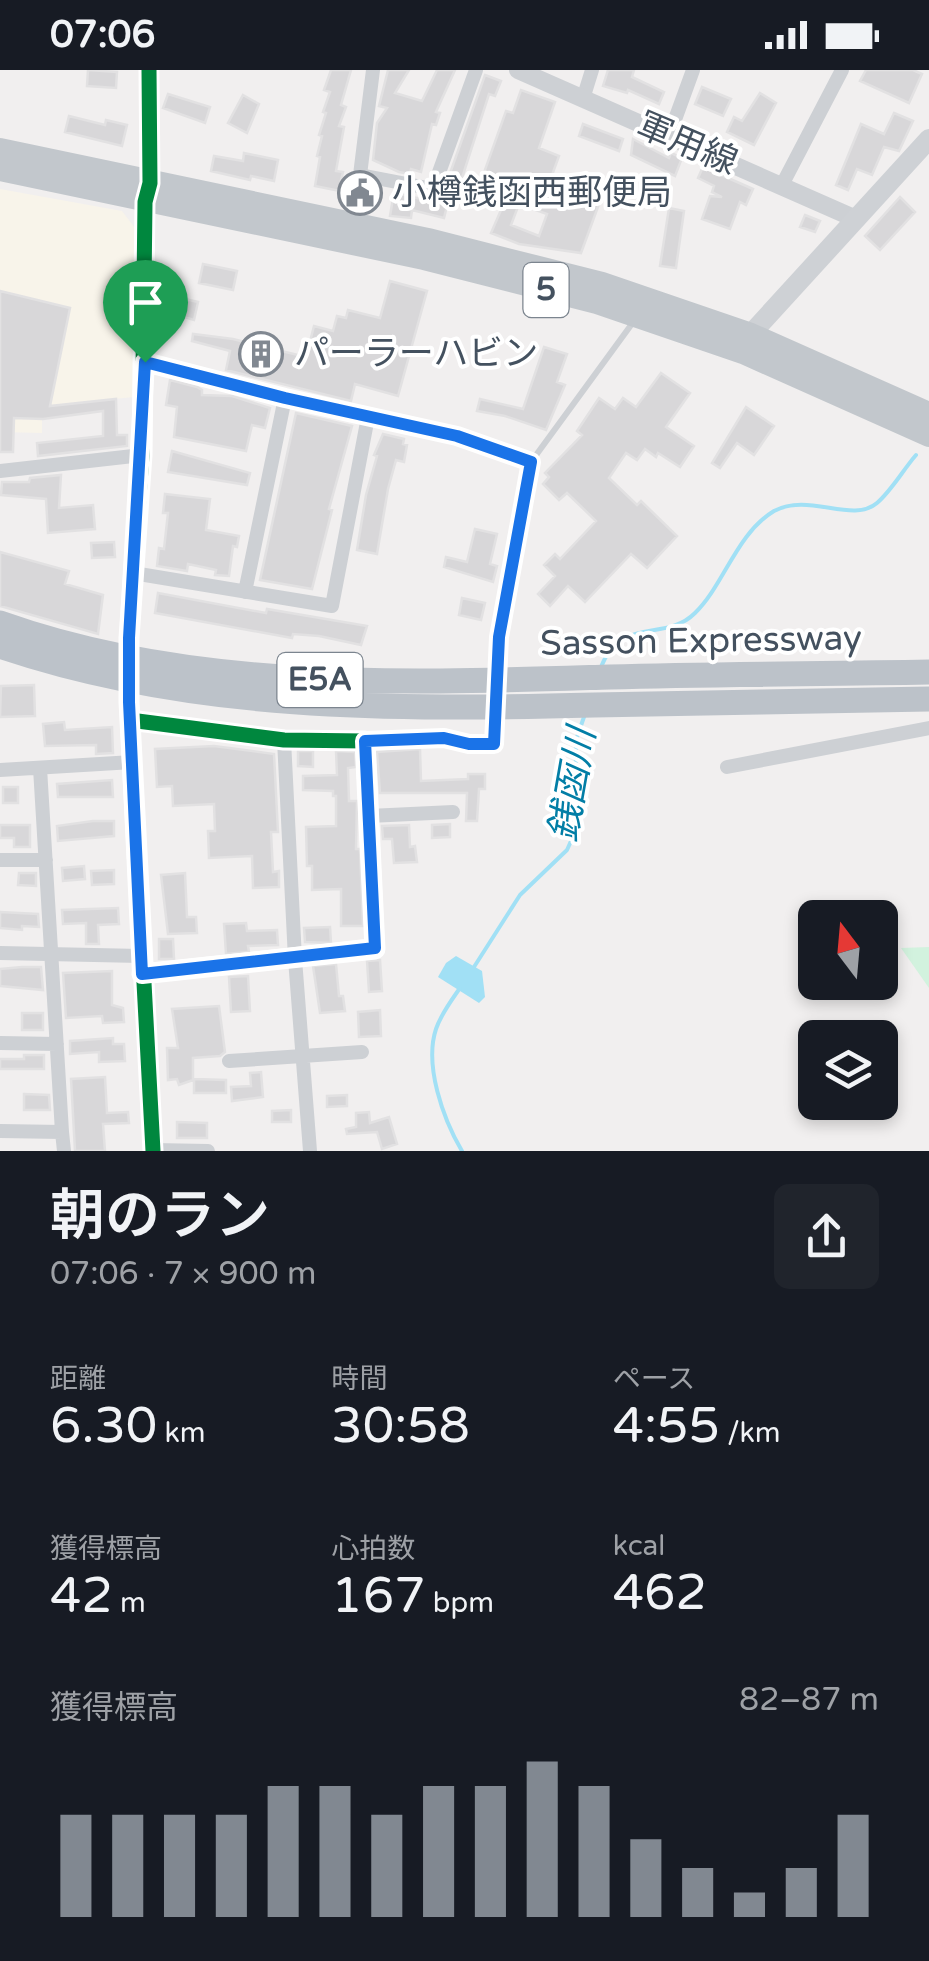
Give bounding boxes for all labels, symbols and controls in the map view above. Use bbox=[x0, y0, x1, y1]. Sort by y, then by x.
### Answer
text: 07:06 bbox=[50, 12, 155, 58]
street label: 軍用線 bbox=[630, 104, 744, 184]
public building icon: 小樽銭函西郵便局 bbox=[337, 170, 383, 216]
place label: 小樽銭函西郵便局 bbox=[392, 172, 672, 214]
pin bbox=[103, 260, 188, 363]
road number: 5 bbox=[524, 263, 568, 317]
icon: arrive bbox=[118, 275, 173, 330]
building icon: パーラーハビン bbox=[238, 331, 284, 377]
place label: パーラーハビン bbox=[294, 333, 538, 375]
street label: Sasson Expressway bbox=[540, 617, 862, 665]
road number: E5A bbox=[278, 653, 362, 707]
water label: 銭函川 bbox=[540, 721, 606, 845]
north arrow bbox=[798, 900, 898, 1000]
map controls bbox=[798, 900, 898, 1120]
button: layers bbox=[798, 1020, 898, 1120]
text: 朝のラン bbox=[50, 1184, 270, 1250]
button: share bbox=[774, 1184, 879, 1289]
text: 07:06 · 7 × 900 m bbox=[50, 1255, 316, 1293]
text: 距離 bbox=[50, 1362, 106, 1396]
text: 時間 bbox=[331, 1362, 387, 1396]
text: ペース bbox=[613, 1362, 695, 1396]
text: 6.30 bbox=[50, 1396, 157, 1456]
text: 30:58 bbox=[331, 1396, 470, 1456]
text: 4:55 bbox=[613, 1396, 720, 1456]
text: km bbox=[157, 1416, 205, 1450]
text: /km bbox=[720, 1416, 781, 1450]
text: kcal bbox=[613, 1529, 665, 1563]
text: 獲得標高 bbox=[50, 1532, 162, 1566]
text: 心拍数 bbox=[331, 1532, 415, 1566]
text: 462 bbox=[613, 1563, 707, 1623]
text: 42 bbox=[50, 1566, 113, 1626]
text: 167 bbox=[331, 1566, 426, 1626]
text: m bbox=[113, 1586, 146, 1620]
text: bpm bbox=[426, 1586, 494, 1620]
text: 82–87 m bbox=[739, 1681, 879, 1719]
text: 獲得標高 bbox=[50, 1689, 178, 1727]

